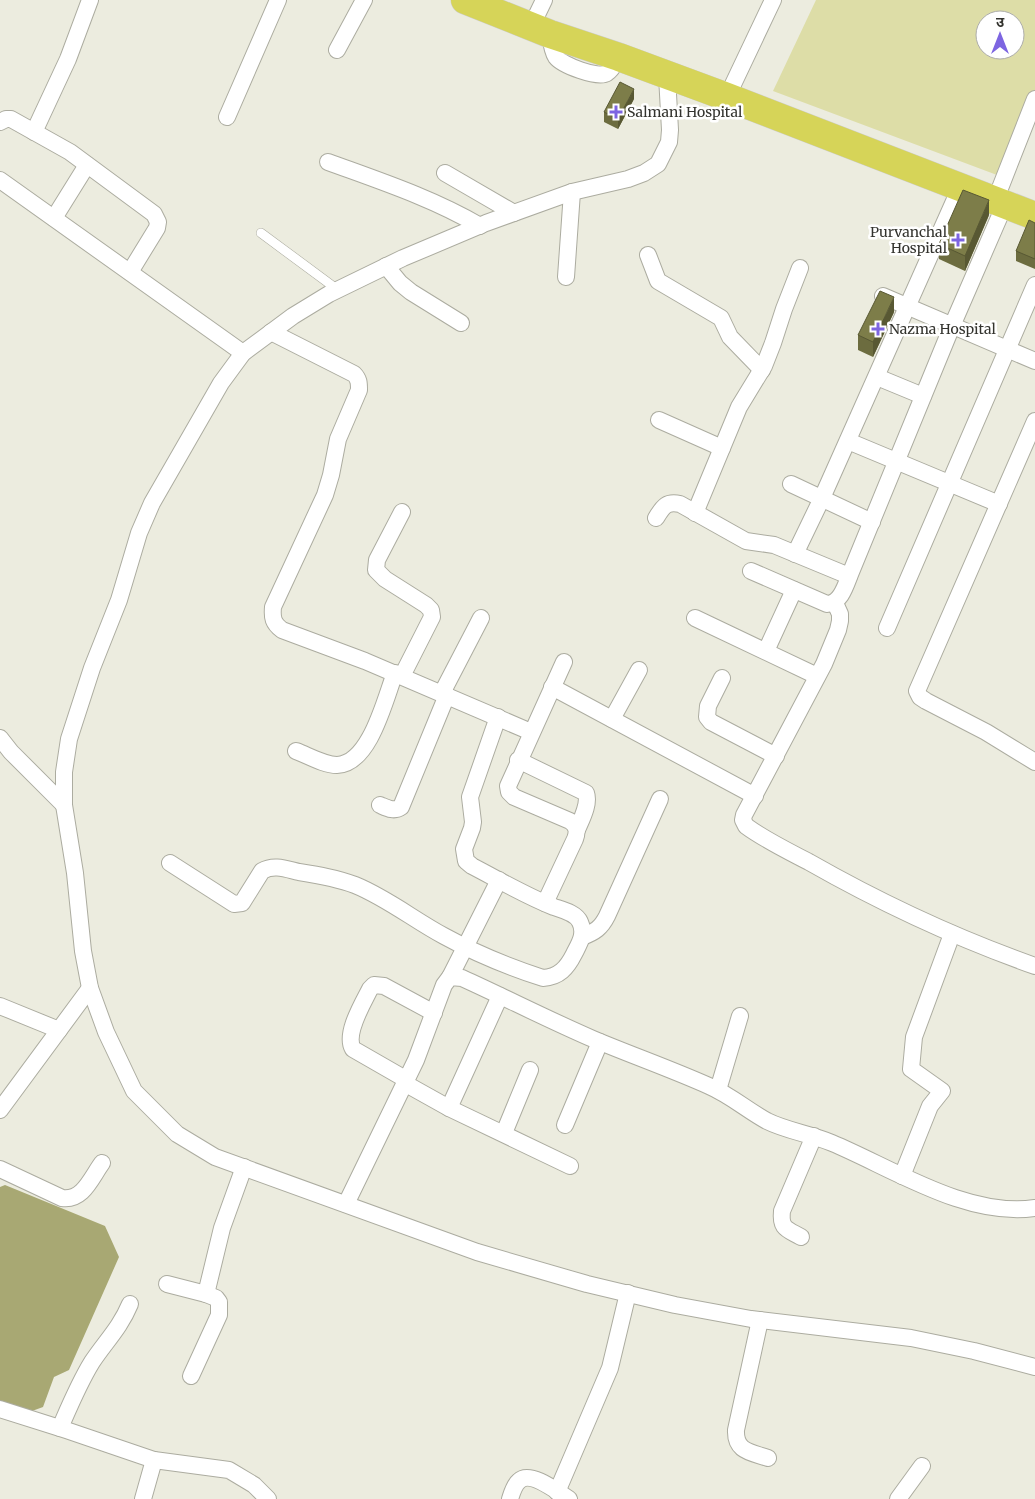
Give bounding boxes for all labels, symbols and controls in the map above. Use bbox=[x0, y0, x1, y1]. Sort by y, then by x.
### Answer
north arrow bbox=[975, 10, 1025, 60]
text: उ bbox=[996, 13, 1005, 31]
place label: Salmani Hospital bbox=[627, 103, 743, 121]
marker: Salmani Hospital bbox=[609, 105, 623, 119]
place label: Purvanchal Hospital bbox=[870, 223, 948, 257]
marker: Purvanchal Hospital bbox=[951, 233, 965, 247]
place label: Nazma Hospital bbox=[889, 320, 997, 338]
marker: Nazma Hospital bbox=[871, 322, 885, 336]

